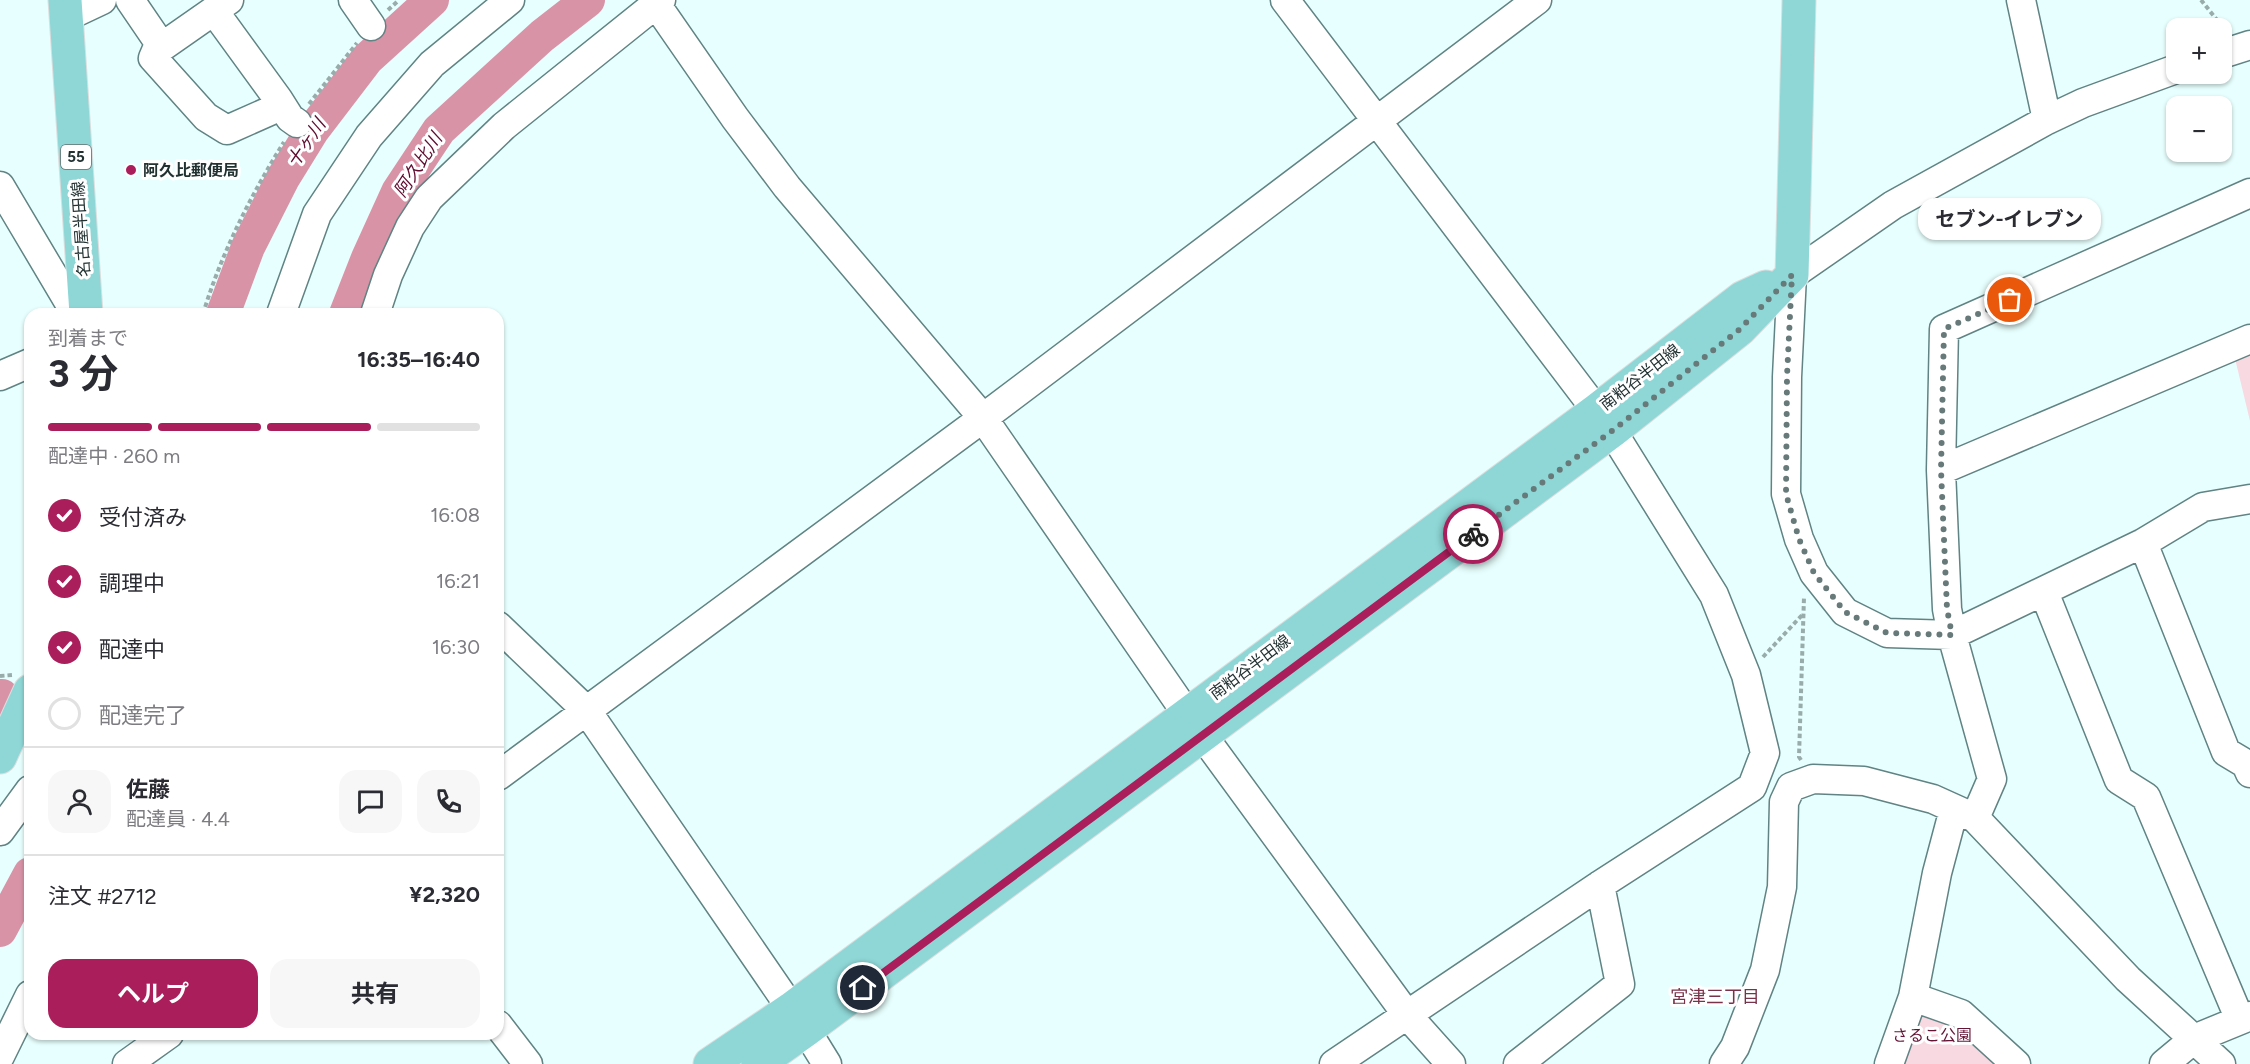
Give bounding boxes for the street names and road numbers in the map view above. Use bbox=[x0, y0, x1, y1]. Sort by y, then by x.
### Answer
road number: 55 bbox=[61, 145, 91, 169]
street label: 名古屋半田線 bbox=[68, 180, 94, 278]
street label: 南粕谷半田線 bbox=[1596, 340, 1684, 414]
street label: 南粕谷半田線 bbox=[1206, 631, 1294, 703]

